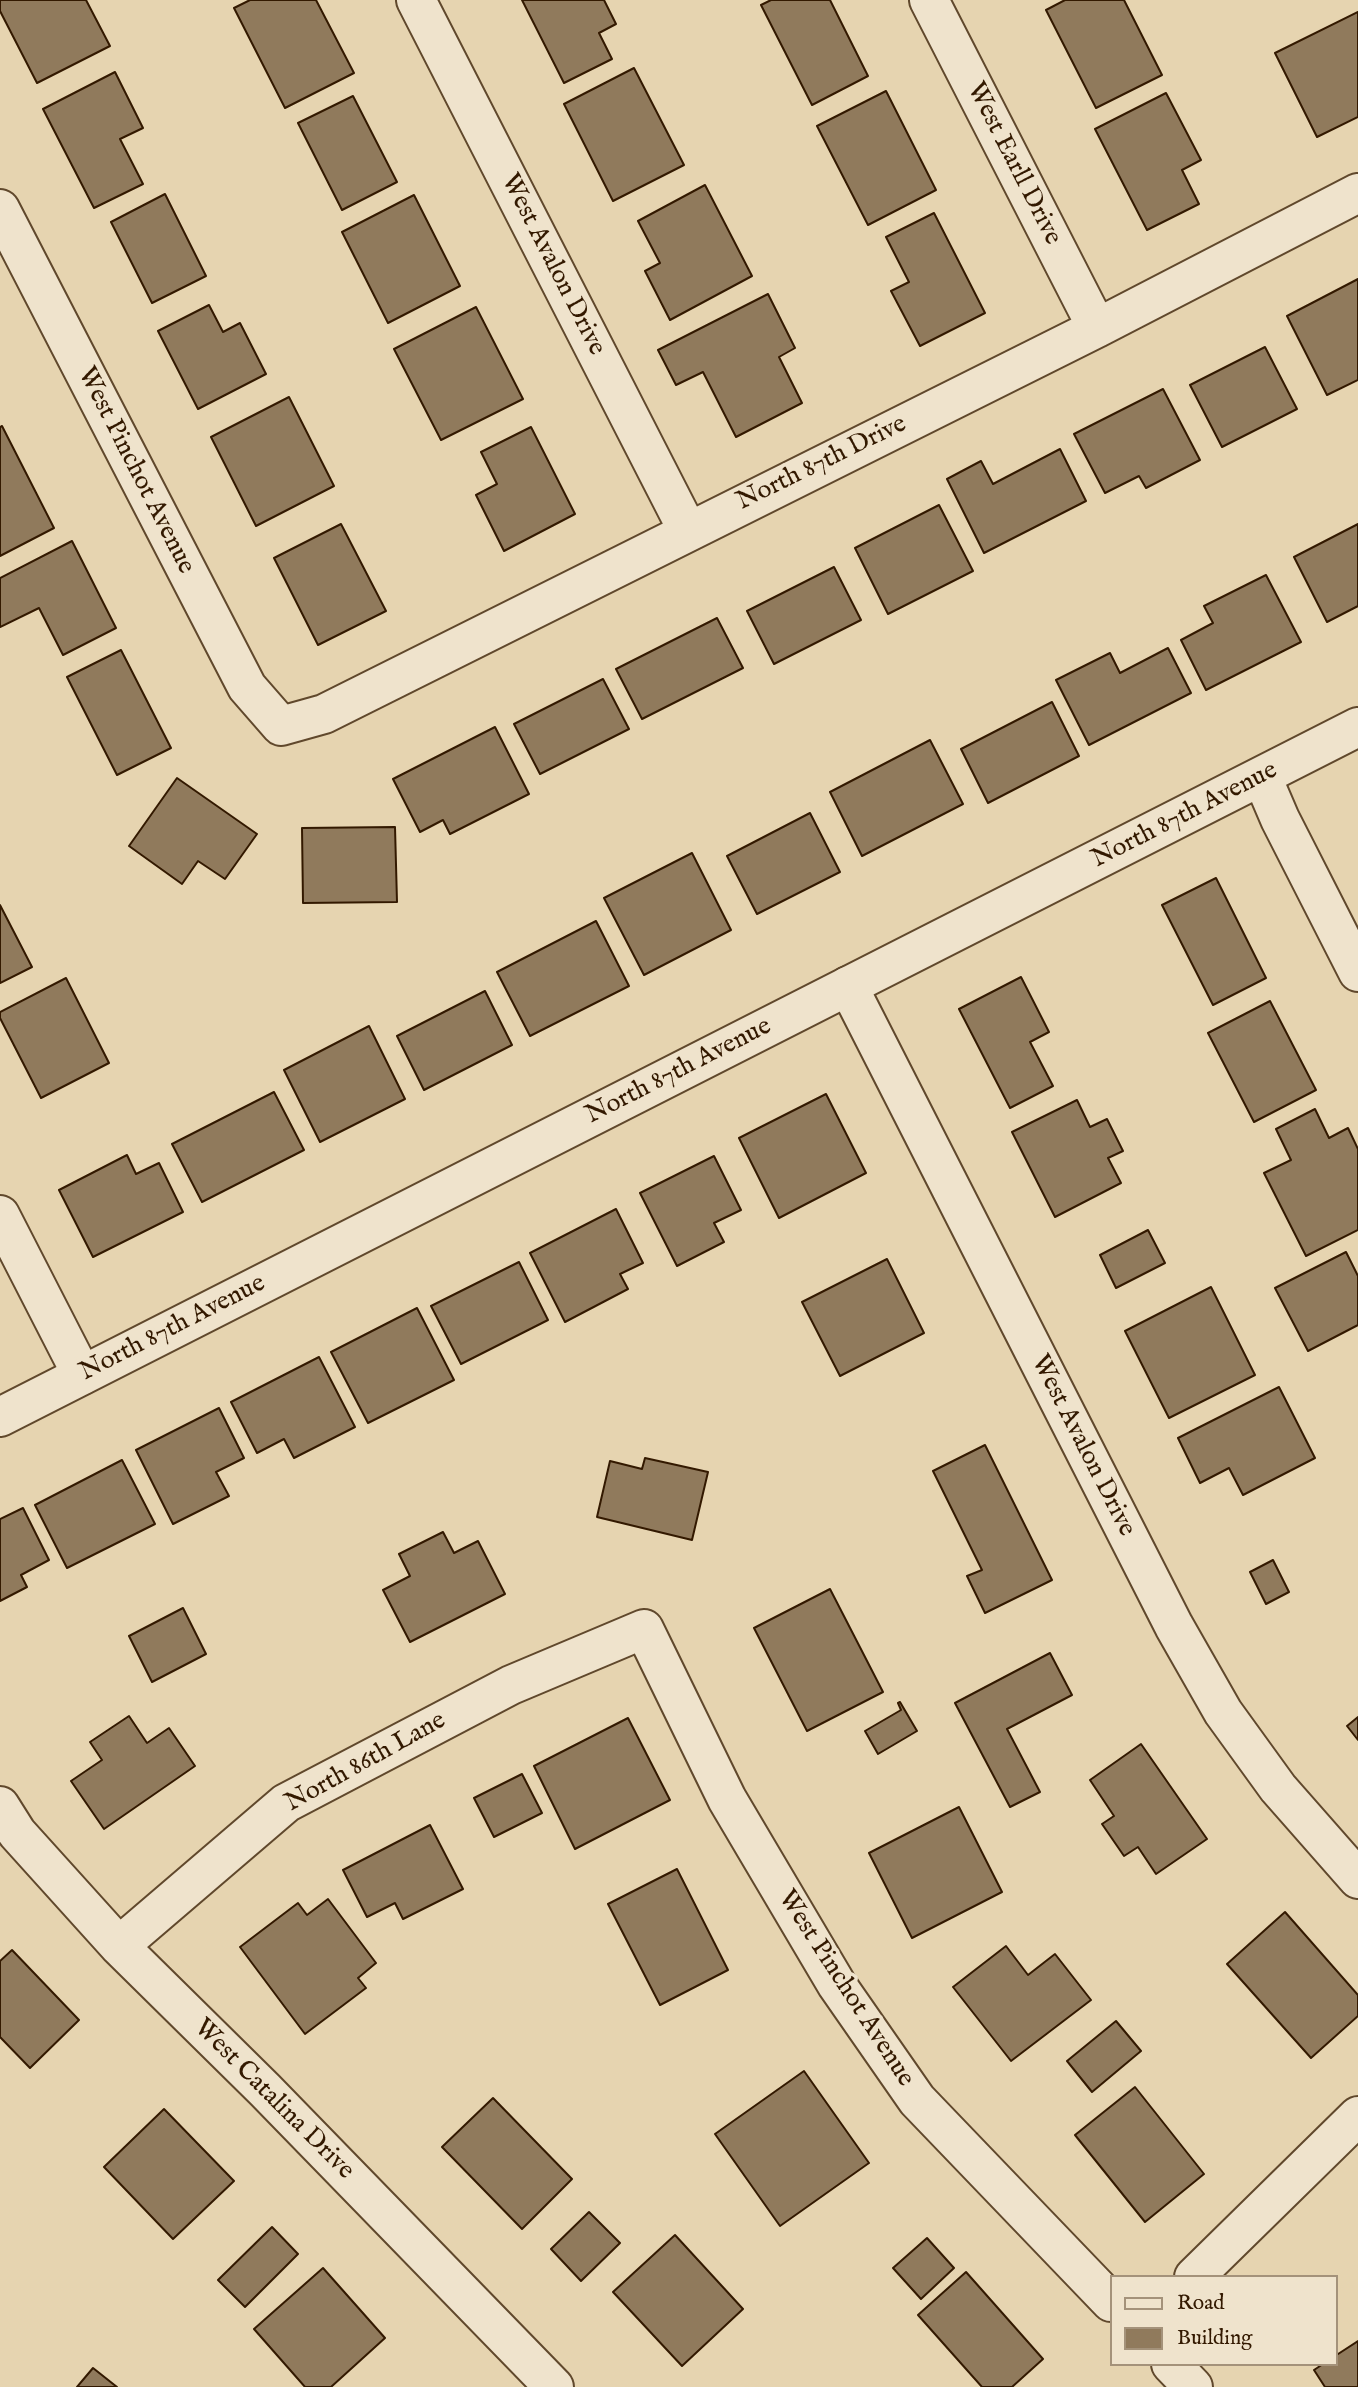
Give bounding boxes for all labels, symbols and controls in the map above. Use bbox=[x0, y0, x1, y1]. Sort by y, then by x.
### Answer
street label: West Earll Drive bbox=[959, 77, 1067, 251]
street label: West Avalon Drive bbox=[493, 169, 611, 361]
street label: West Pinchot Avenue bbox=[69, 362, 201, 580]
street label: North 87th Drive bbox=[732, 409, 912, 519]
street label: North 87th Avenue bbox=[1087, 756, 1283, 876]
street label: North 87th Avenue bbox=[581, 1012, 777, 1132]
street label: North 87th Avenue bbox=[75, 1269, 271, 1389]
street label: West Avalon Drive bbox=[1023, 1350, 1141, 1542]
street label: North 86th Lane bbox=[280, 1706, 452, 1820]
street label: West Pinchot Avenue bbox=[770, 1885, 920, 2093]
street label: West Catalina Drive bbox=[186, 2013, 360, 2187]
legend bbox=[1110, 2275, 1337, 2366]
text: Road bbox=[1177, 2290, 1224, 2317]
text: Building bbox=[1177, 2325, 1252, 2352]

